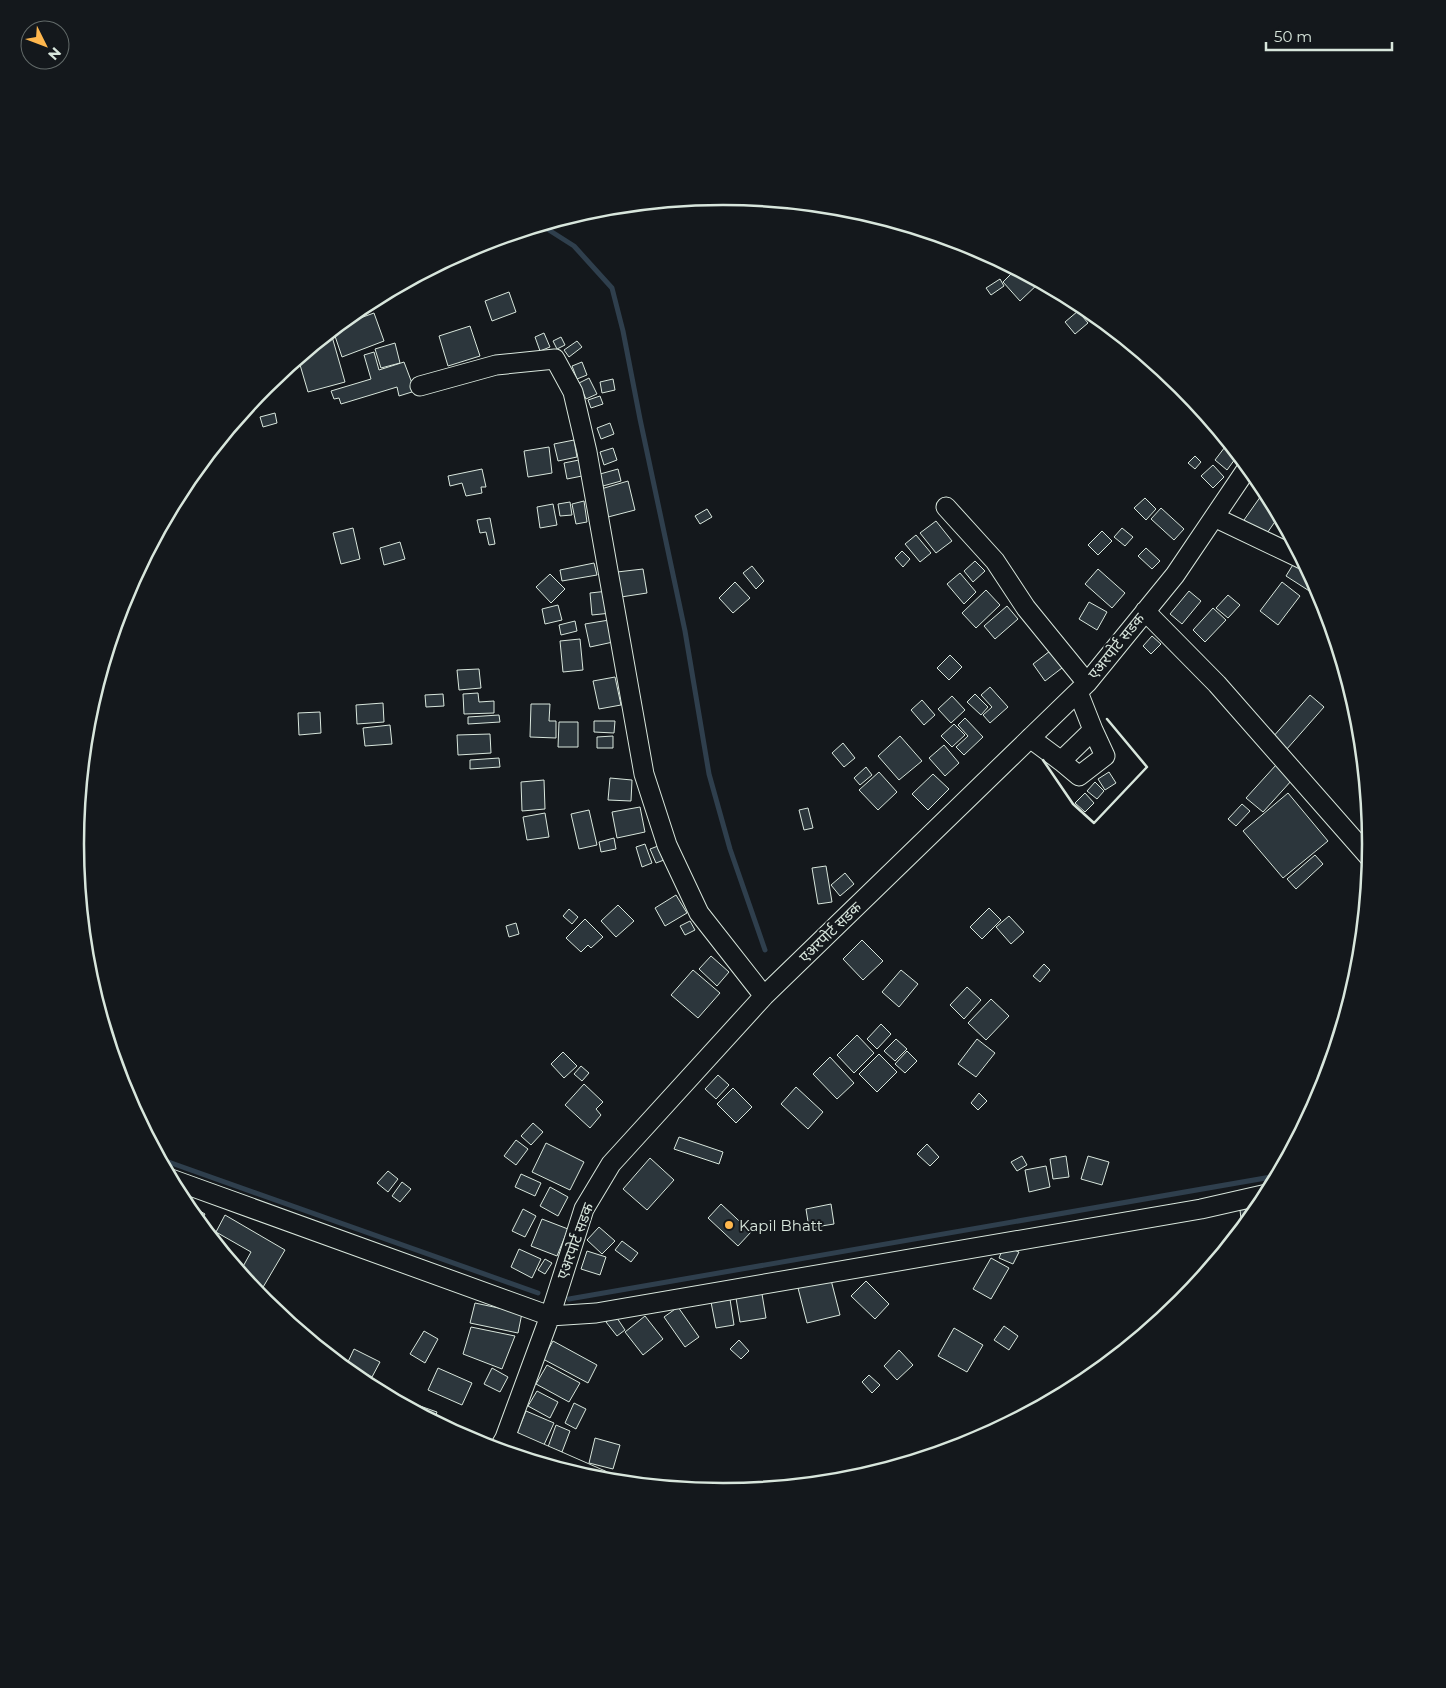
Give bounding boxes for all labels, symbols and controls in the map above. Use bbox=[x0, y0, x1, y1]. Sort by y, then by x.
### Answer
north arrow bbox=[20, 20, 70, 70]
scale bar bbox=[1266, 20, 1392, 52]
text: 50 m bbox=[1274, 27, 1312, 46]
text: N bbox=[44, 43, 65, 64]
street label: एअरपोर्ट सडक bbox=[1084, 609, 1149, 683]
street label: एअरपोर्ट सडक bbox=[795, 897, 866, 966]
street label: एअरपोर्ट सडक bbox=[552, 1200, 598, 1282]
place label: Kapil Bhatt bbox=[739, 1216, 823, 1235]
marker: Kapil Bhatt bbox=[723, 1219, 735, 1231]

